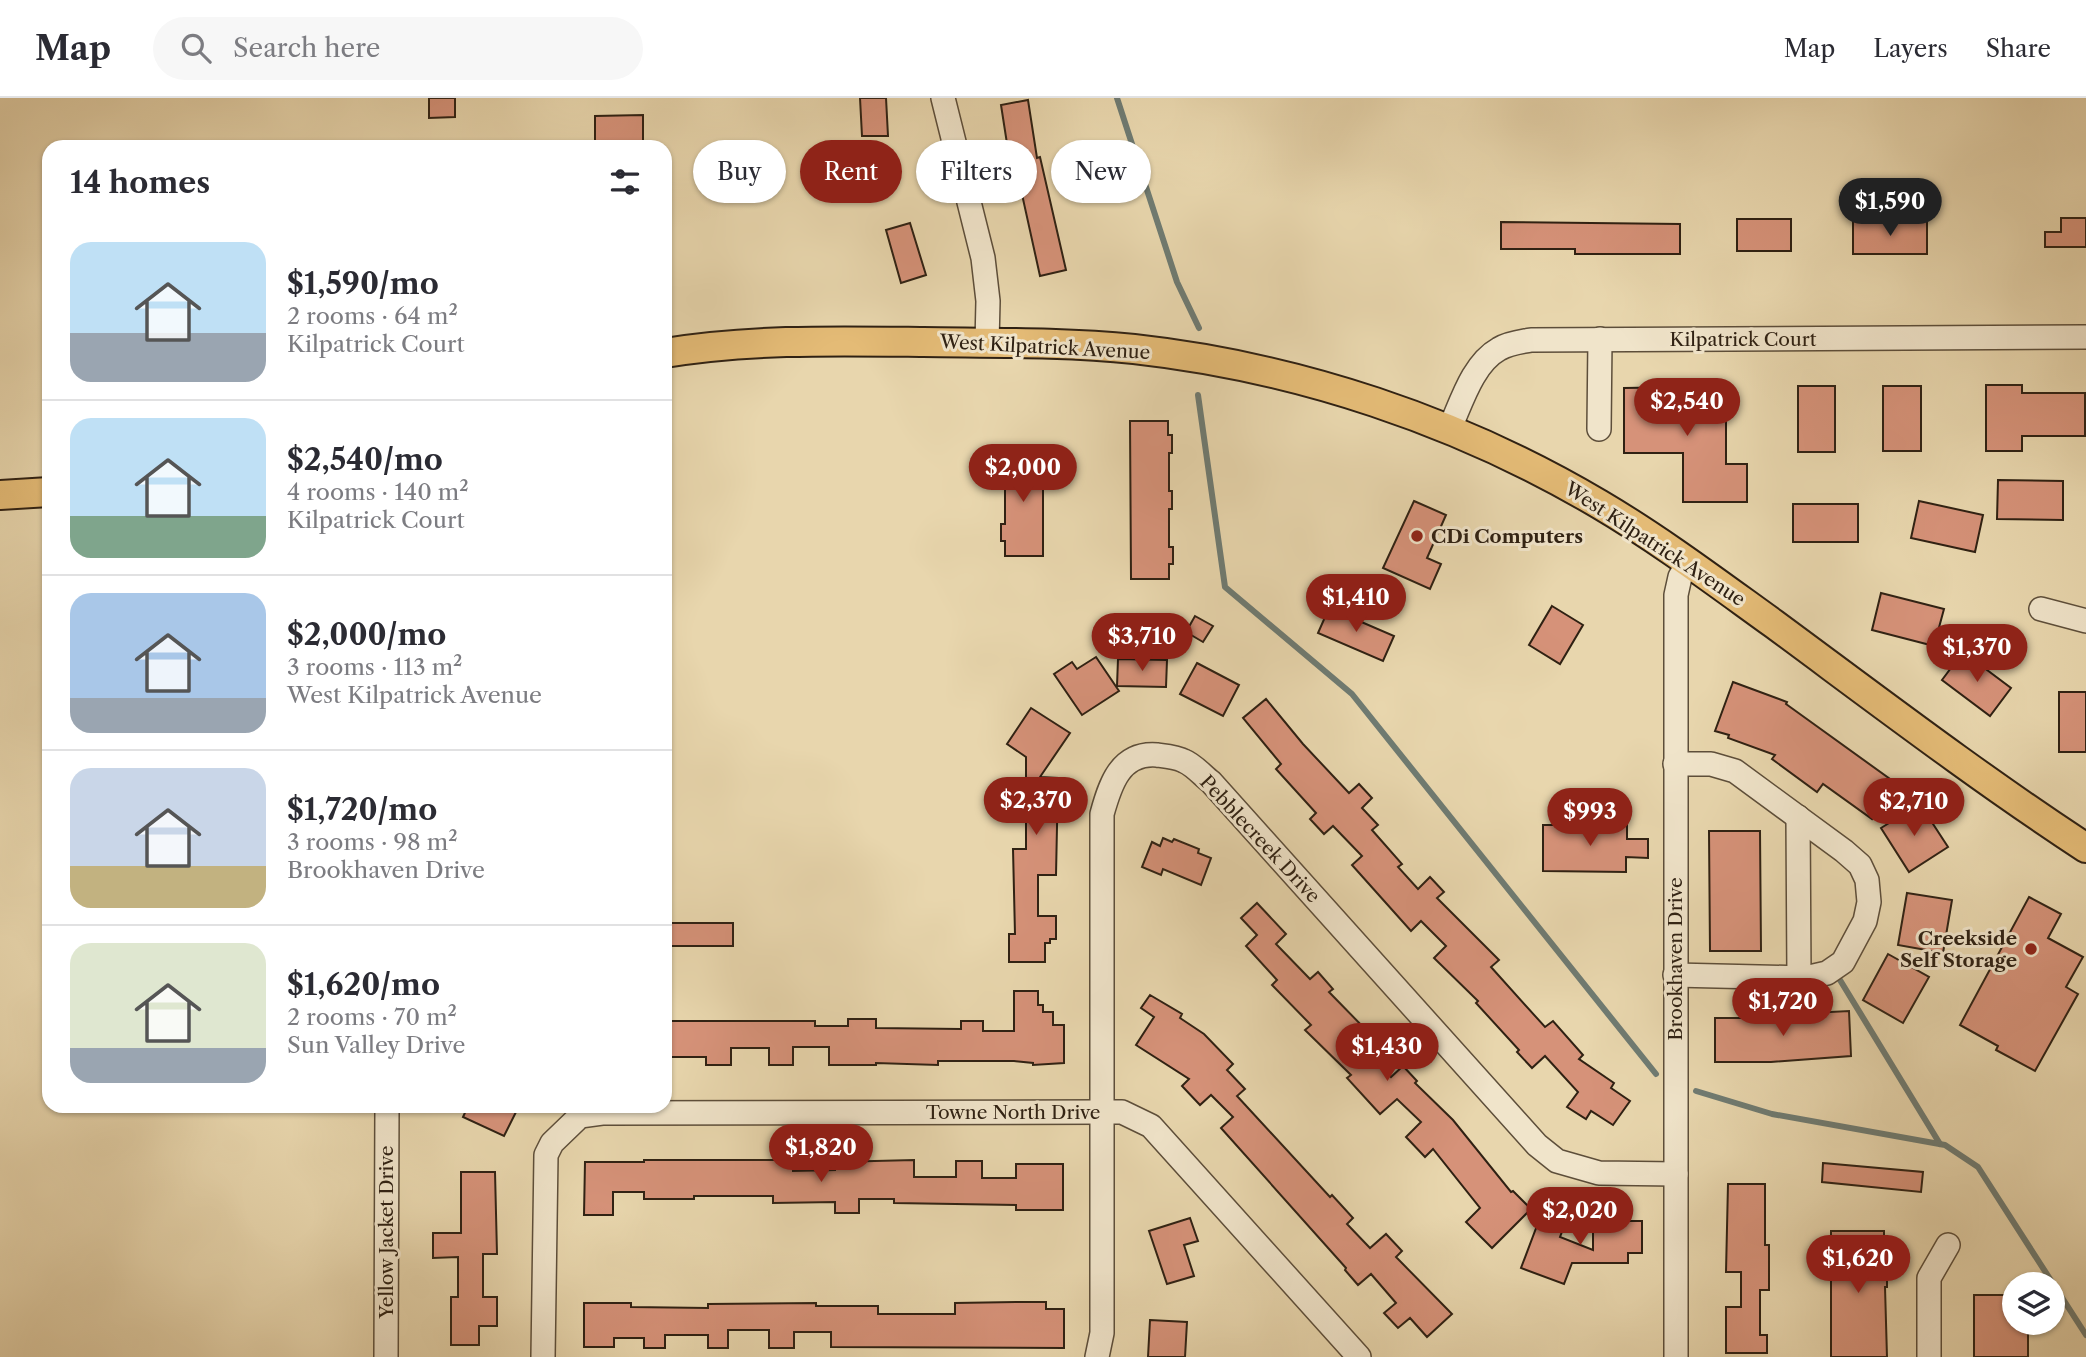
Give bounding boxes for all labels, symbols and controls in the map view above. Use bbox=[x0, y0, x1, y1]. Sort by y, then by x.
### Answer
search box bbox=[153, 17, 643, 80]
text: Map bbox=[35, 28, 111, 69]
icon: search bbox=[177, 29, 215, 67]
text: Search here bbox=[233, 32, 380, 64]
text: Map bbox=[1784, 34, 1835, 63]
text: Layers bbox=[1873, 34, 1948, 63]
text: Share bbox=[1986, 34, 2051, 63]
chip: Buy bbox=[693, 140, 786, 203]
chip: Rent bbox=[800, 140, 902, 203]
chip: Filters bbox=[916, 140, 1037, 203]
chip: New bbox=[1051, 140, 1151, 203]
icon: filters bbox=[606, 163, 644, 201]
text: 14 homes bbox=[70, 164, 210, 201]
pin: $1,590 bbox=[1833, 178, 1947, 238]
text: $1,590 bbox=[1855, 187, 1925, 215]
text: $1,590/mo bbox=[287, 265, 439, 302]
icon: home bbox=[126, 270, 210, 354]
text: 2 rooms · 64 m² bbox=[287, 302, 458, 330]
street label: Kilpatrick Court bbox=[1670, 328, 1817, 351]
text: Kilpatrick Court bbox=[287, 330, 465, 358]
street label: West Kilpatrick Avenue bbox=[938, 330, 1151, 364]
pin: $2,540 bbox=[1630, 378, 1744, 438]
text: $2,540 bbox=[1650, 387, 1724, 415]
text: $2,540/mo bbox=[287, 441, 443, 478]
pin: $2,000 bbox=[966, 444, 1080, 504]
icon: home bbox=[126, 446, 210, 530]
text: $2,000 bbox=[985, 453, 1061, 481]
street label: West Kilpatrick Avenue bbox=[1560, 476, 1750, 611]
text: 4 rooms · 140 m² bbox=[287, 478, 469, 506]
text: Kilpatrick Court bbox=[287, 506, 465, 534]
place label: CDi Computers bbox=[1431, 525, 1583, 548]
marker: CDi Computers bbox=[1409, 528, 1425, 544]
pin: $1,410 bbox=[1299, 574, 1413, 634]
text: $1,410 bbox=[1322, 583, 1390, 611]
pin: $3,710 bbox=[1085, 614, 1199, 673]
text: $2,000/mo bbox=[287, 616, 446, 653]
icon: home bbox=[126, 621, 210, 705]
text: $3,710 bbox=[1108, 622, 1176, 650]
pin: $1,370 bbox=[1920, 624, 2034, 684]
text: $1,370 bbox=[1942, 633, 2012, 661]
text: 3 rooms · 113 m² bbox=[287, 653, 463, 681]
text: West Kilpatrick Avenue bbox=[287, 681, 542, 709]
street label: Pebblecreek Drive bbox=[1195, 770, 1325, 908]
pin: $2,370 bbox=[979, 778, 1093, 837]
pin: $2,710 bbox=[1857, 778, 1971, 838]
text: $2,370 bbox=[1000, 786, 1072, 814]
text: $2,710 bbox=[1879, 787, 1949, 815]
pin: $993 bbox=[1549, 788, 1631, 848]
text: $1,720/mo bbox=[287, 791, 437, 828]
icon: home bbox=[126, 796, 210, 880]
text: $993 bbox=[1563, 797, 1617, 825]
text: 3 rooms · 98 m² bbox=[287, 828, 458, 856]
text: Brookhaven Drive bbox=[287, 856, 485, 884]
street label: Brookhaven Drive bbox=[1664, 877, 1687, 1041]
place label: Creekside Self Storage bbox=[1900, 927, 2017, 972]
marker: Creekside Self Storage bbox=[2023, 941, 2039, 957]
text: $1,620/mo bbox=[287, 966, 440, 1003]
icon: home bbox=[126, 971, 210, 1055]
pin: $1,720 bbox=[1726, 978, 1840, 1038]
text: $1,720 bbox=[1748, 987, 1818, 1015]
text: 2 rooms · 70 m² bbox=[287, 1003, 457, 1031]
pin: $1,430 bbox=[1330, 1024, 1444, 1083]
text: Sun Valley Drive bbox=[287, 1031, 465, 1059]
text: $1,430 bbox=[1352, 1032, 1422, 1060]
street label: Towne North Drive bbox=[926, 1101, 1100, 1124]
pin: $1,820 bbox=[764, 1124, 878, 1184]
text: $1,820 bbox=[785, 1133, 857, 1161]
street label: Yellow Jacket Drive bbox=[375, 1145, 398, 1320]
pin: $2,020 bbox=[1523, 1188, 1637, 1247]
text: $2,020 bbox=[1542, 1196, 1618, 1224]
pin: $1,620 bbox=[1801, 1236, 1915, 1295]
text: $1,620 bbox=[1822, 1244, 1894, 1272]
map controls bbox=[2002, 1272, 2065, 1335]
button: layers bbox=[2002, 1272, 2065, 1335]

